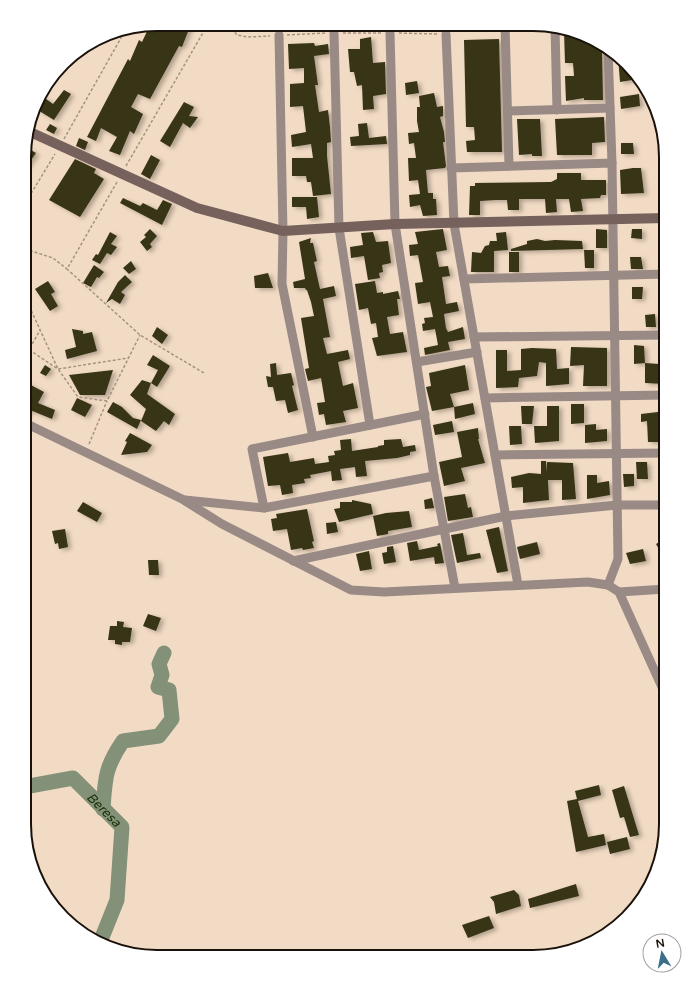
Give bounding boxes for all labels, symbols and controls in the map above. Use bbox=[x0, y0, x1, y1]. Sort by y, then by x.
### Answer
water label: Beresa bbox=[83, 789, 125, 831]
north arrow bbox=[642, 933, 682, 973]
text: N bbox=[655, 936, 666, 951]

